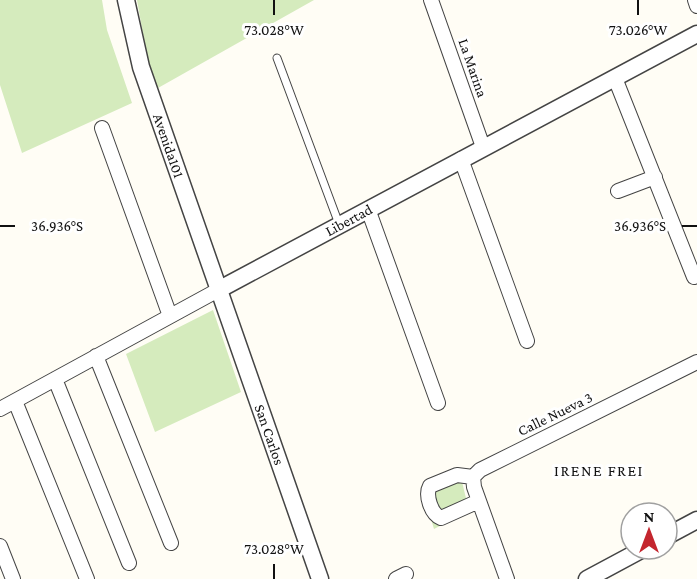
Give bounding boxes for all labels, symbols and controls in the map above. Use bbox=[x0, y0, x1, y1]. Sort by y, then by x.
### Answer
text: 73.028°W bbox=[244, 22, 304, 38]
text: 73.026°W bbox=[609, 22, 667, 38]
street label: La Marina bbox=[456, 37, 490, 99]
street label: Avenida101 bbox=[150, 111, 187, 180]
street label: Libertad bbox=[323, 201, 375, 239]
text: 36.936°S bbox=[31, 218, 83, 234]
text: 36.936°S bbox=[614, 218, 666, 234]
street label: Calle Nueva 3 bbox=[515, 389, 595, 439]
street label: San Carlos bbox=[252, 402, 287, 467]
district label: IRENE FREI bbox=[554, 462, 644, 479]
north arrow bbox=[619, 501, 679, 561]
text: N bbox=[644, 508, 655, 525]
text: 73.028°W bbox=[244, 541, 304, 557]

